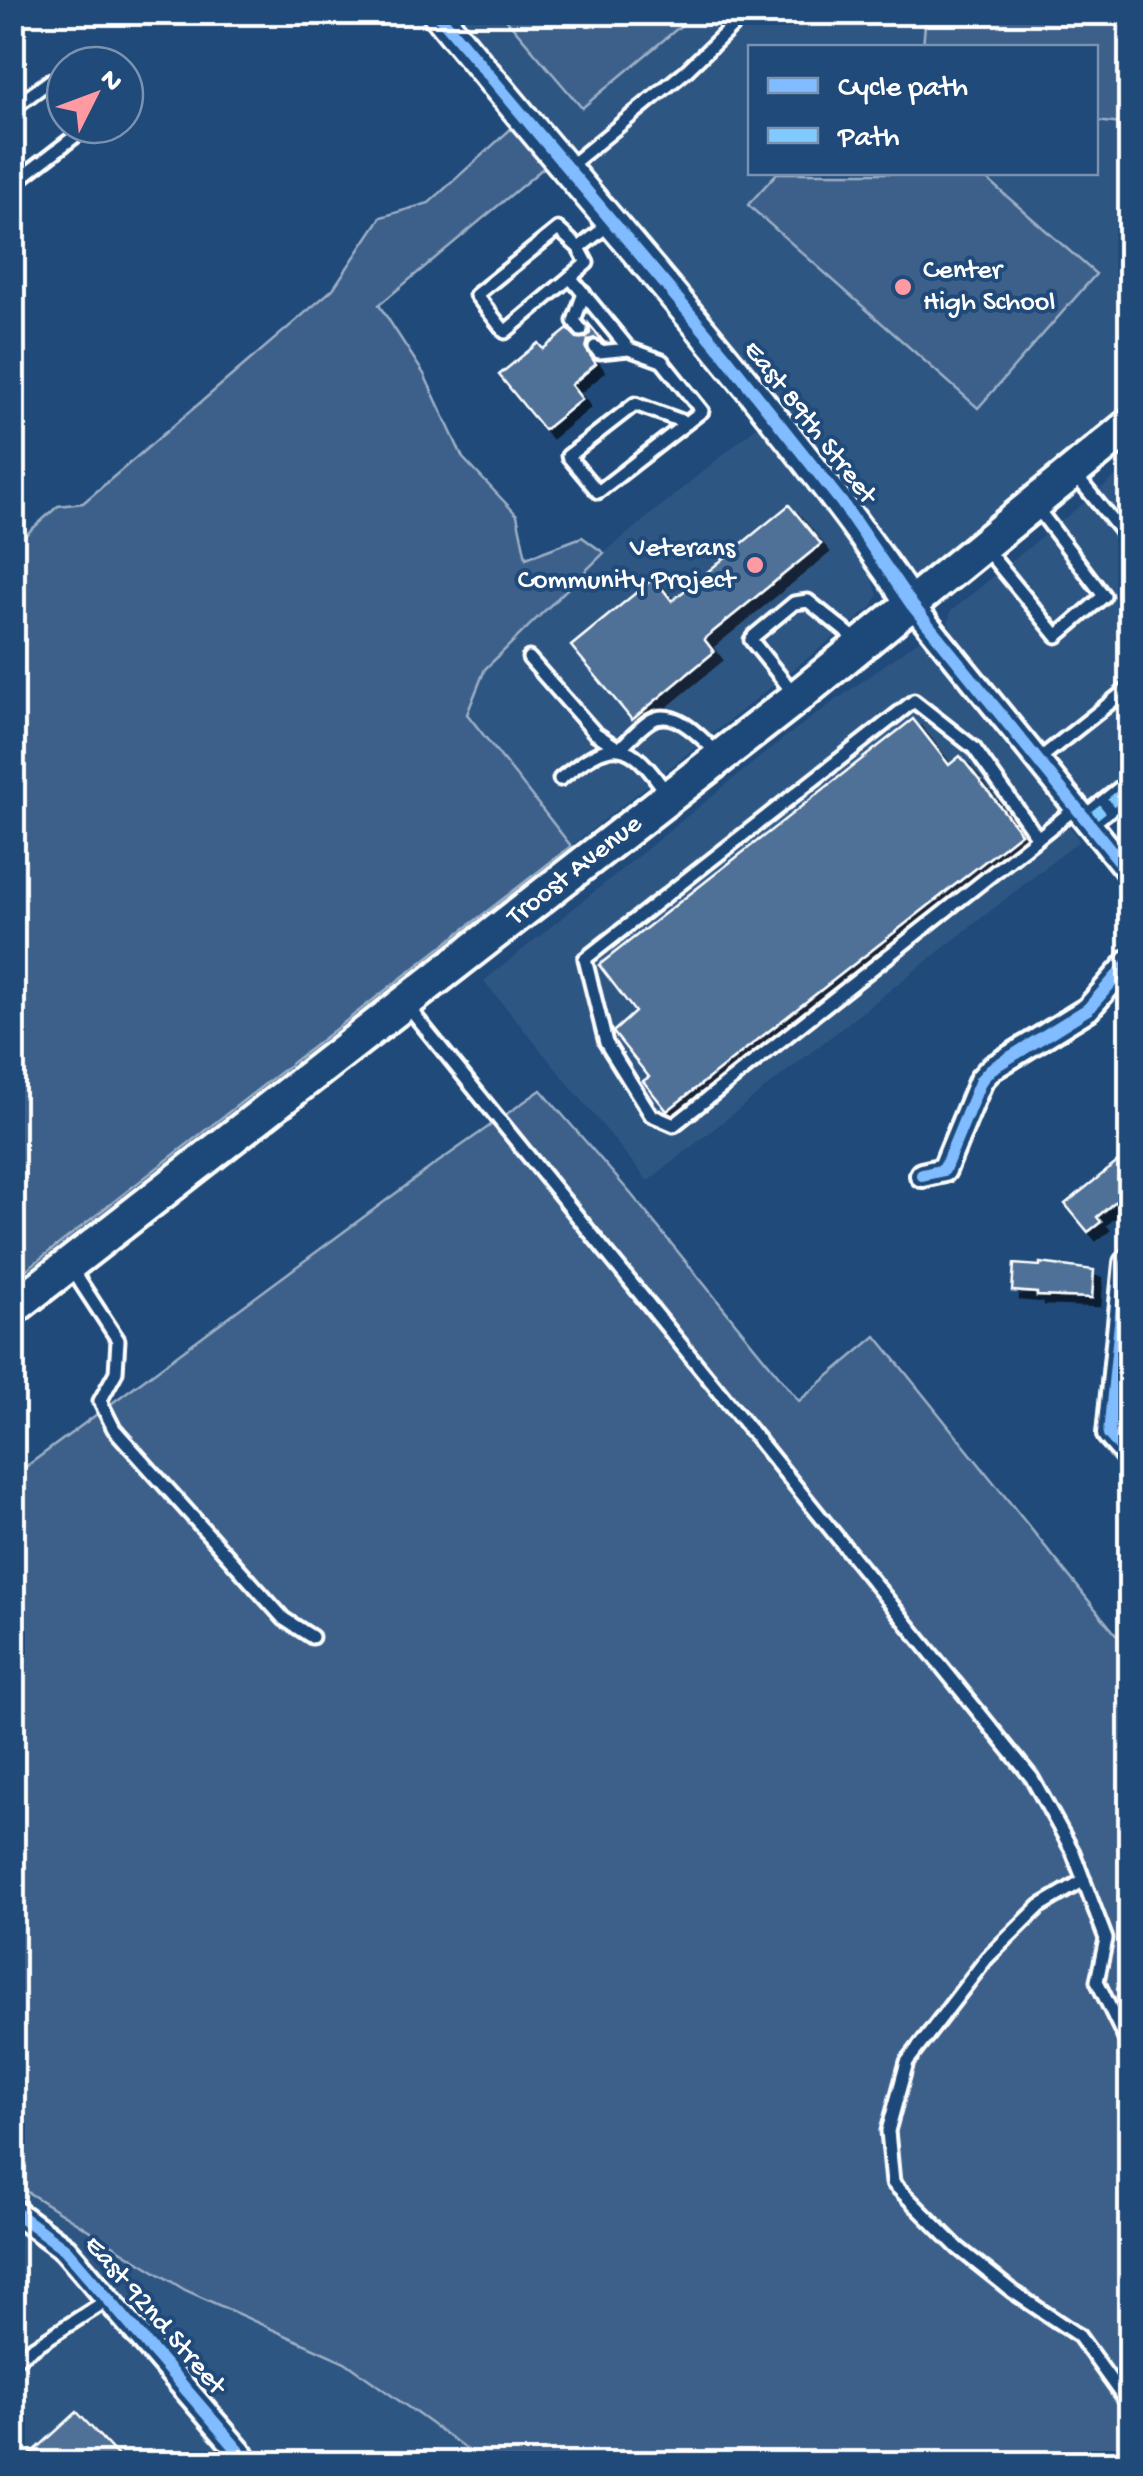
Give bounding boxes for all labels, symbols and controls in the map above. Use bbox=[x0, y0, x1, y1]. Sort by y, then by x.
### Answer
north arrow bbox=[45, 45, 145, 145]
legend bbox=[748, 45, 1098, 175]
text: N bbox=[92, 63, 129, 99]
text: Cycle path bbox=[838, 72, 968, 107]
text: Path bbox=[837, 122, 900, 157]
place label: Center High School bbox=[923, 255, 1055, 320]
marker: Center High School bbox=[892, 276, 914, 298]
street label: East 89th Street bbox=[735, 335, 885, 513]
place label: Veterans Community Project bbox=[518, 533, 738, 598]
marker: Veterans Community Project bbox=[744, 554, 766, 576]
street label: Troost Avenue bbox=[499, 808, 650, 935]
street label: East 92nd Street bbox=[76, 2230, 234, 2404]

